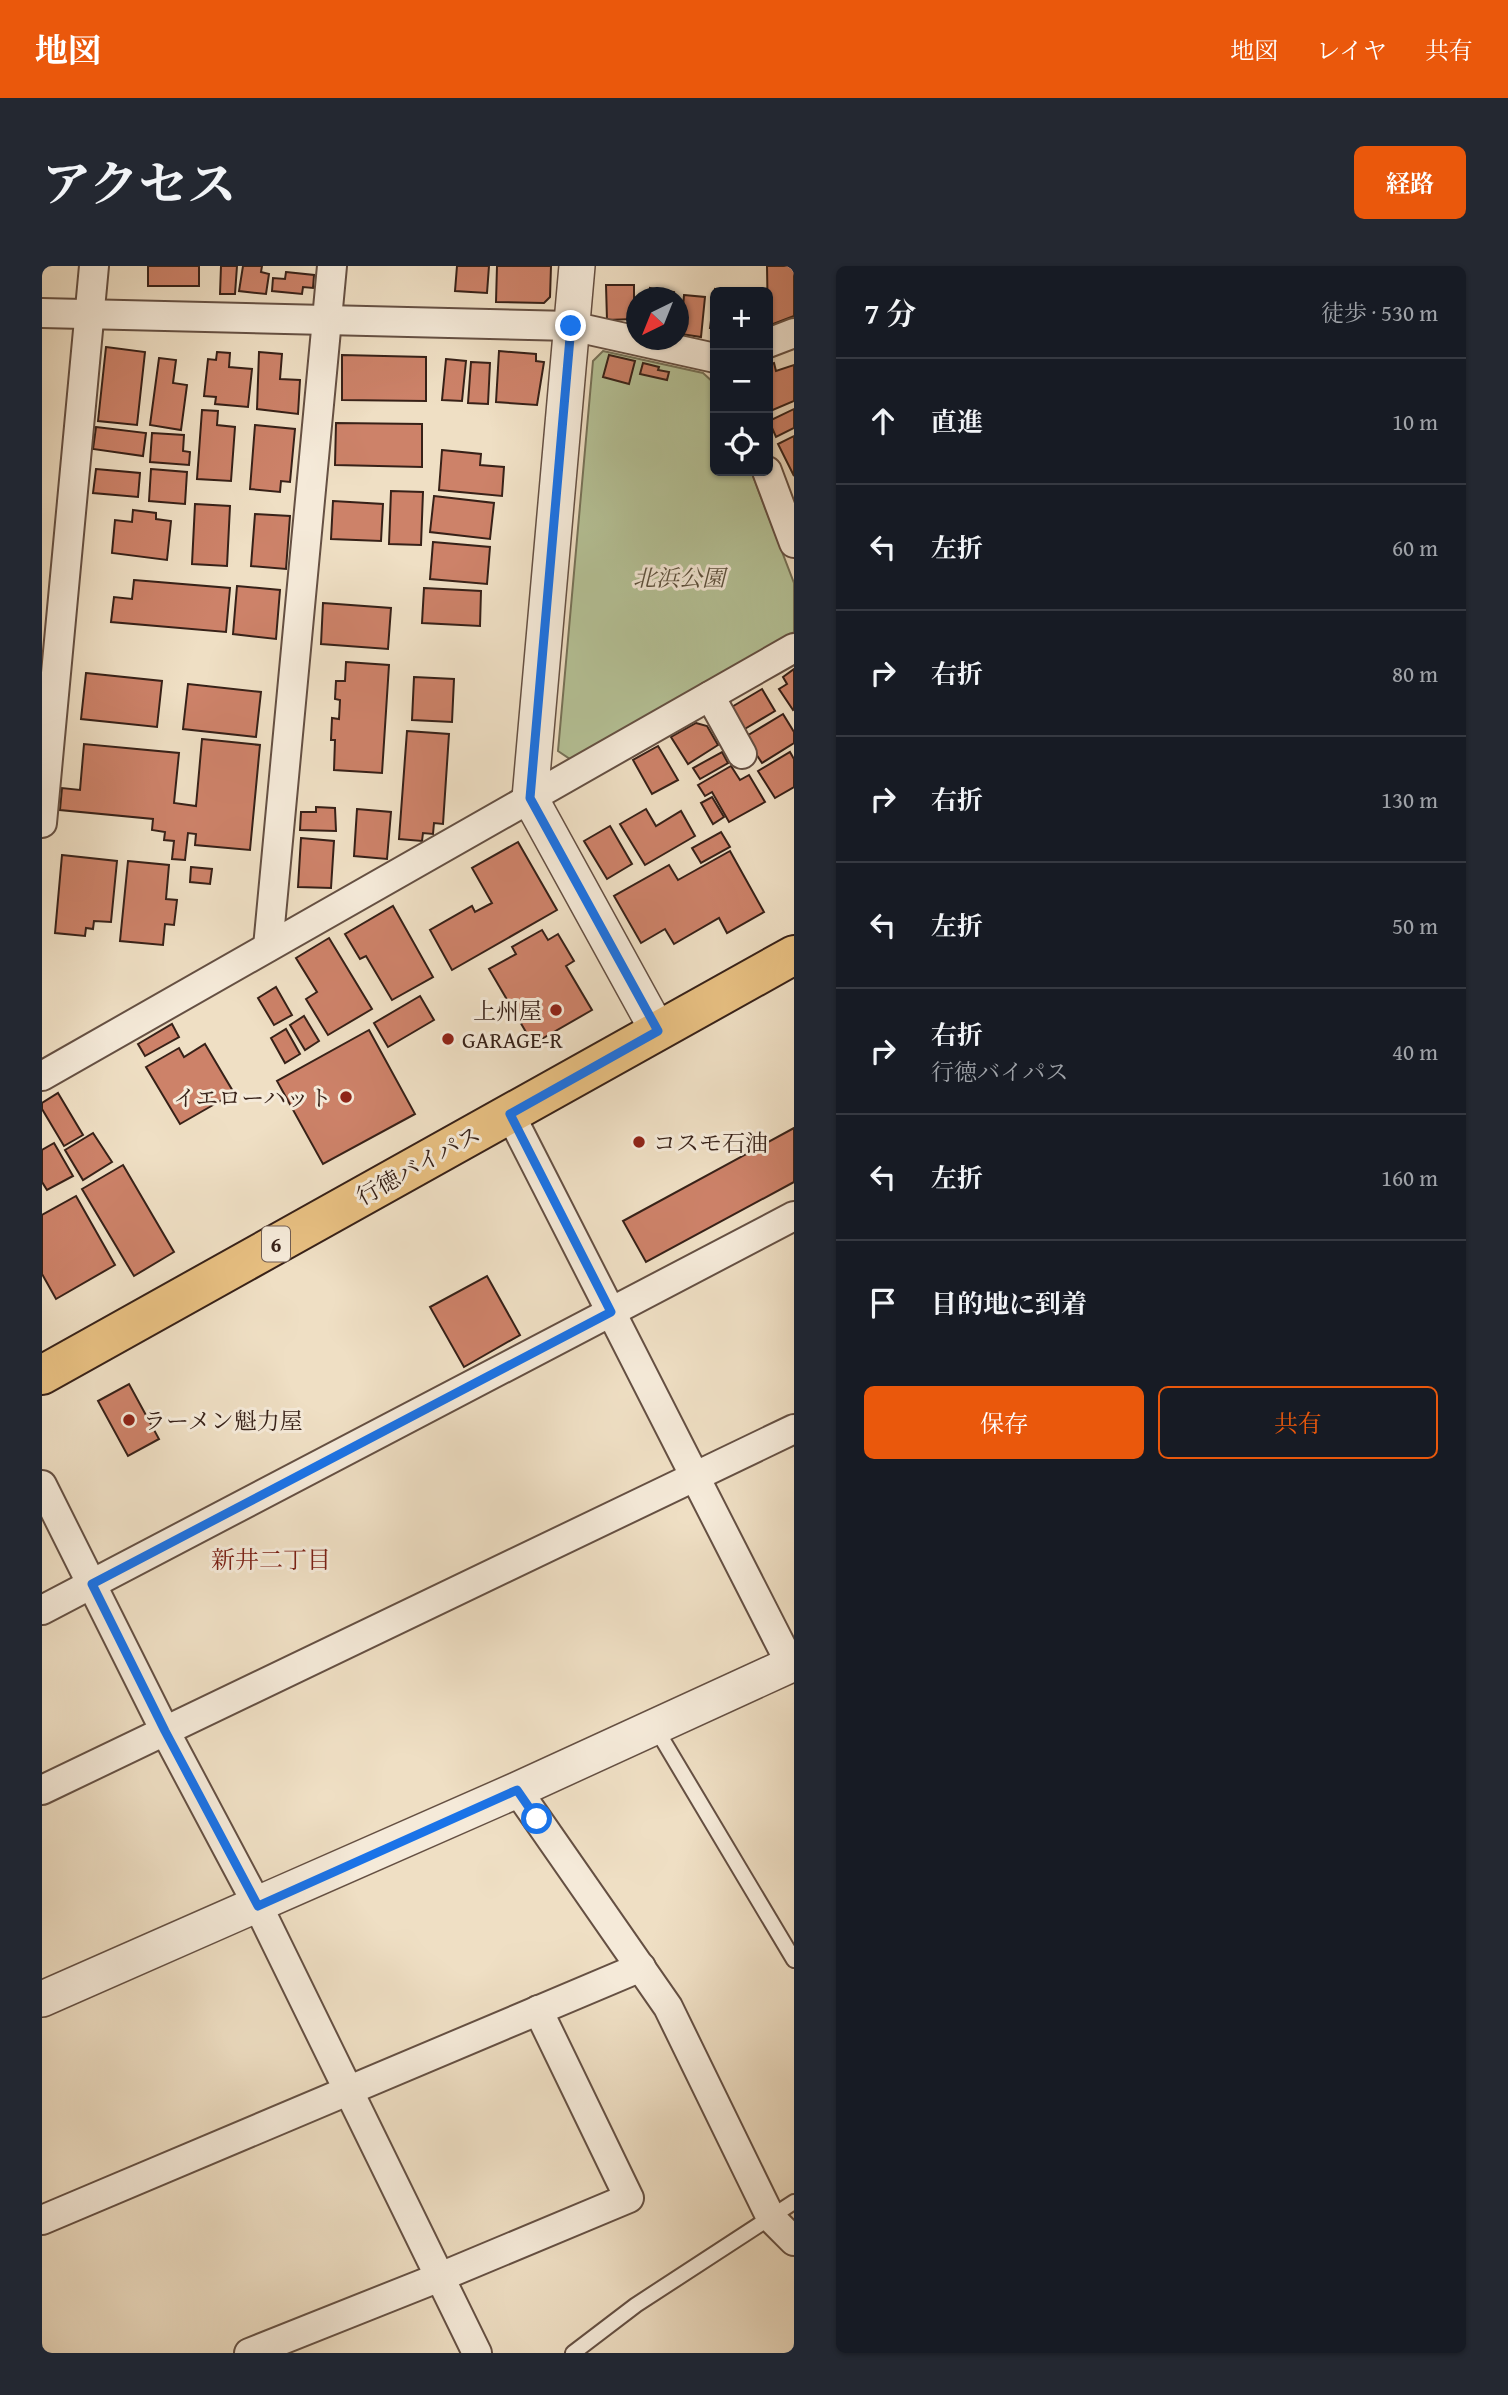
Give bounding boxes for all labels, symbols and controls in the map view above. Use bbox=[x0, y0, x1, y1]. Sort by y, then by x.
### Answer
text: 地図 bbox=[35, 26, 101, 74]
text: 地図 bbox=[1230, 33, 1278, 68]
text: レイヤ bbox=[1316, 33, 1387, 68]
text: 共有 bbox=[1425, 33, 1473, 68]
button: 経路 bbox=[1354, 146, 1466, 219]
text: アクセス bbox=[42, 147, 237, 219]
north arrow bbox=[626, 287, 689, 350]
map controls bbox=[710, 287, 773, 476]
button: + bbox=[710, 287, 773, 350]
text: 7 分 bbox=[864, 291, 916, 335]
text: 徒歩 · 530 m bbox=[1321, 296, 1438, 329]
route end bbox=[555, 310, 586, 341]
button: − bbox=[710, 350, 773, 413]
icon: ahead bbox=[864, 402, 902, 440]
text: 直進 bbox=[931, 402, 983, 441]
text: 10 m bbox=[1392, 405, 1438, 438]
button: locate bbox=[710, 413, 773, 476]
icon: left bbox=[864, 528, 902, 566]
text: 左折 bbox=[931, 528, 983, 567]
text: 60 m bbox=[1392, 531, 1438, 564]
park label: 北浜公園 bbox=[633, 561, 729, 594]
icon: right bbox=[864, 654, 902, 692]
text: 右折 bbox=[931, 654, 983, 693]
text: 80 m bbox=[1392, 657, 1438, 690]
icon: right bbox=[864, 780, 902, 818]
text: 右折 bbox=[931, 780, 983, 819]
text: 130 m bbox=[1381, 783, 1438, 816]
icon: left bbox=[864, 906, 902, 944]
text: 左折 bbox=[931, 906, 983, 945]
text: 50 m bbox=[1392, 909, 1438, 942]
place label: 上州屋 bbox=[473, 994, 542, 1027]
marker: 上州屋 bbox=[548, 1002, 564, 1018]
text: 右折 bbox=[931, 1015, 983, 1054]
place label: GARAGE-R bbox=[462, 1023, 563, 1056]
marker: GARAGE-R bbox=[440, 1031, 456, 1047]
icon: right bbox=[864, 1032, 902, 1070]
text: 40 m bbox=[1392, 1035, 1438, 1068]
text: 行徳バイパス bbox=[931, 1055, 1069, 1088]
place label: イエローハット bbox=[173, 1081, 332, 1114]
marker: イエローハット bbox=[338, 1089, 354, 1105]
street label: 行徳バイパス bbox=[350, 1117, 486, 1213]
place label: コスモ石油 bbox=[653, 1126, 768, 1159]
marker: コスモ石油 bbox=[631, 1134, 647, 1150]
icon: left bbox=[864, 1158, 902, 1196]
text: 左折 bbox=[931, 1158, 983, 1197]
text: 160 m bbox=[1381, 1161, 1438, 1194]
road number: 6 bbox=[262, 1226, 290, 1262]
icon: arrive bbox=[864, 1284, 902, 1322]
text: 目的地に到着 bbox=[931, 1284, 1087, 1323]
button: 保存 bbox=[864, 1386, 1144, 1459]
button: 共有 bbox=[1158, 1386, 1438, 1459]
place label: ラーメン魁力屋 bbox=[143, 1404, 303, 1437]
marker: ラーメン魁力屋 bbox=[121, 1412, 137, 1428]
district label: 新井二丁目 bbox=[211, 1542, 331, 1577]
route start bbox=[521, 1803, 552, 1834]

